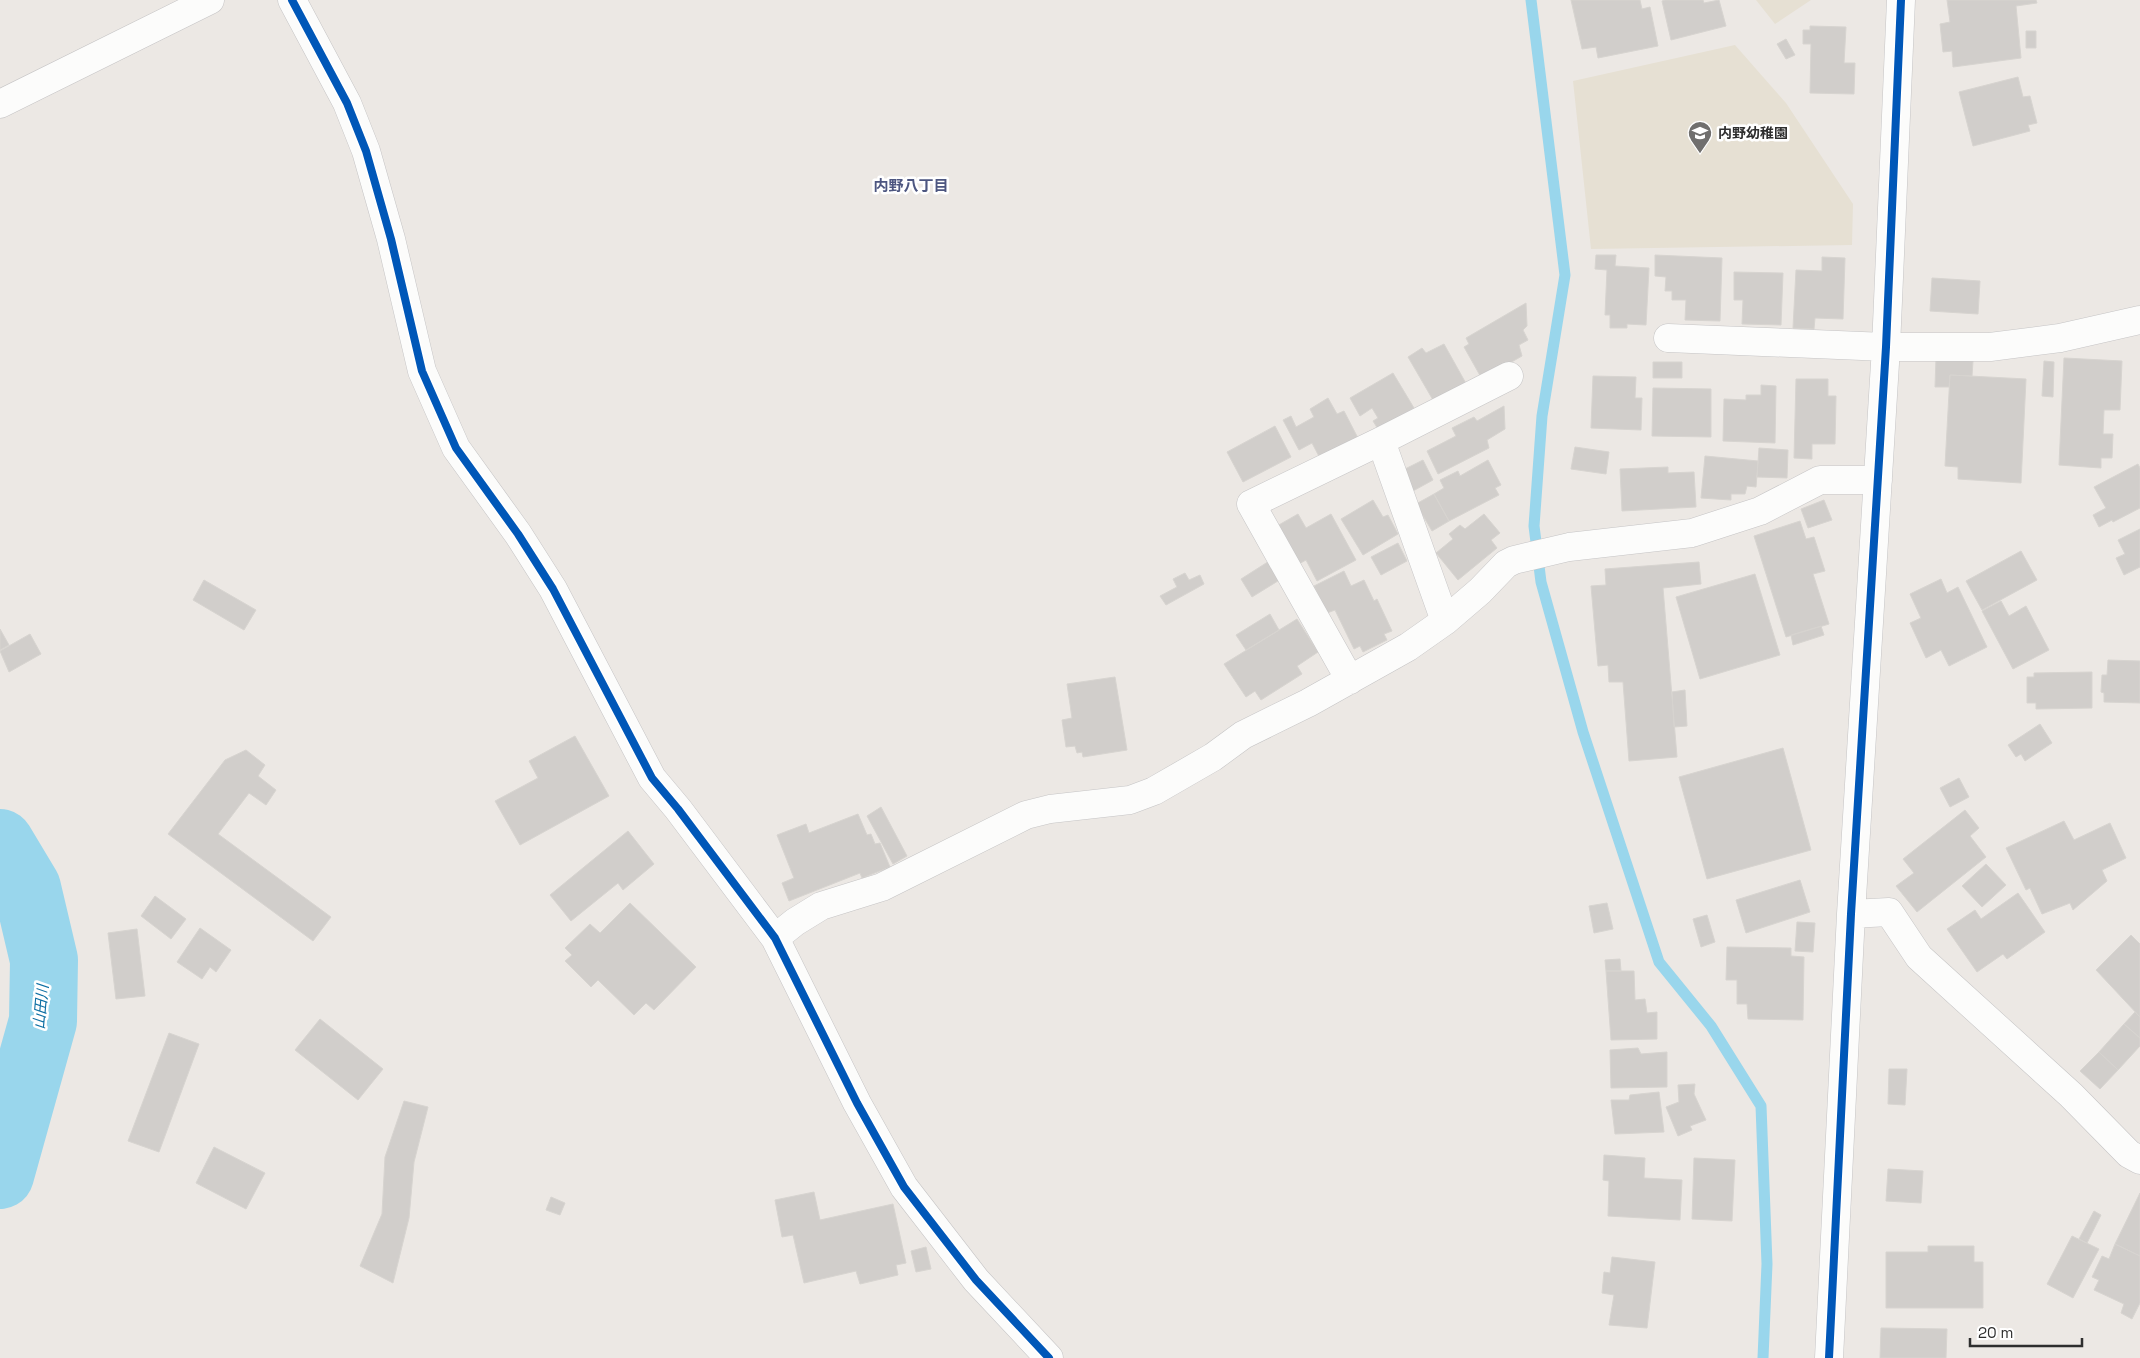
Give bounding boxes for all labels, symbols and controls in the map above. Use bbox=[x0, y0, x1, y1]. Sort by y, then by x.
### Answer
school or university icon: 内野幼稚園 bbox=[1687, 120, 1713, 154]
place label: 内野幼稚園 bbox=[1718, 124, 1788, 142]
district label: 内野八丁目 bbox=[873, 176, 949, 195]
water label: 山田川 bbox=[29, 982, 52, 1030]
scale bar bbox=[1970, 1316, 2082, 1348]
text: 20 m bbox=[1978, 1323, 2013, 1342]

